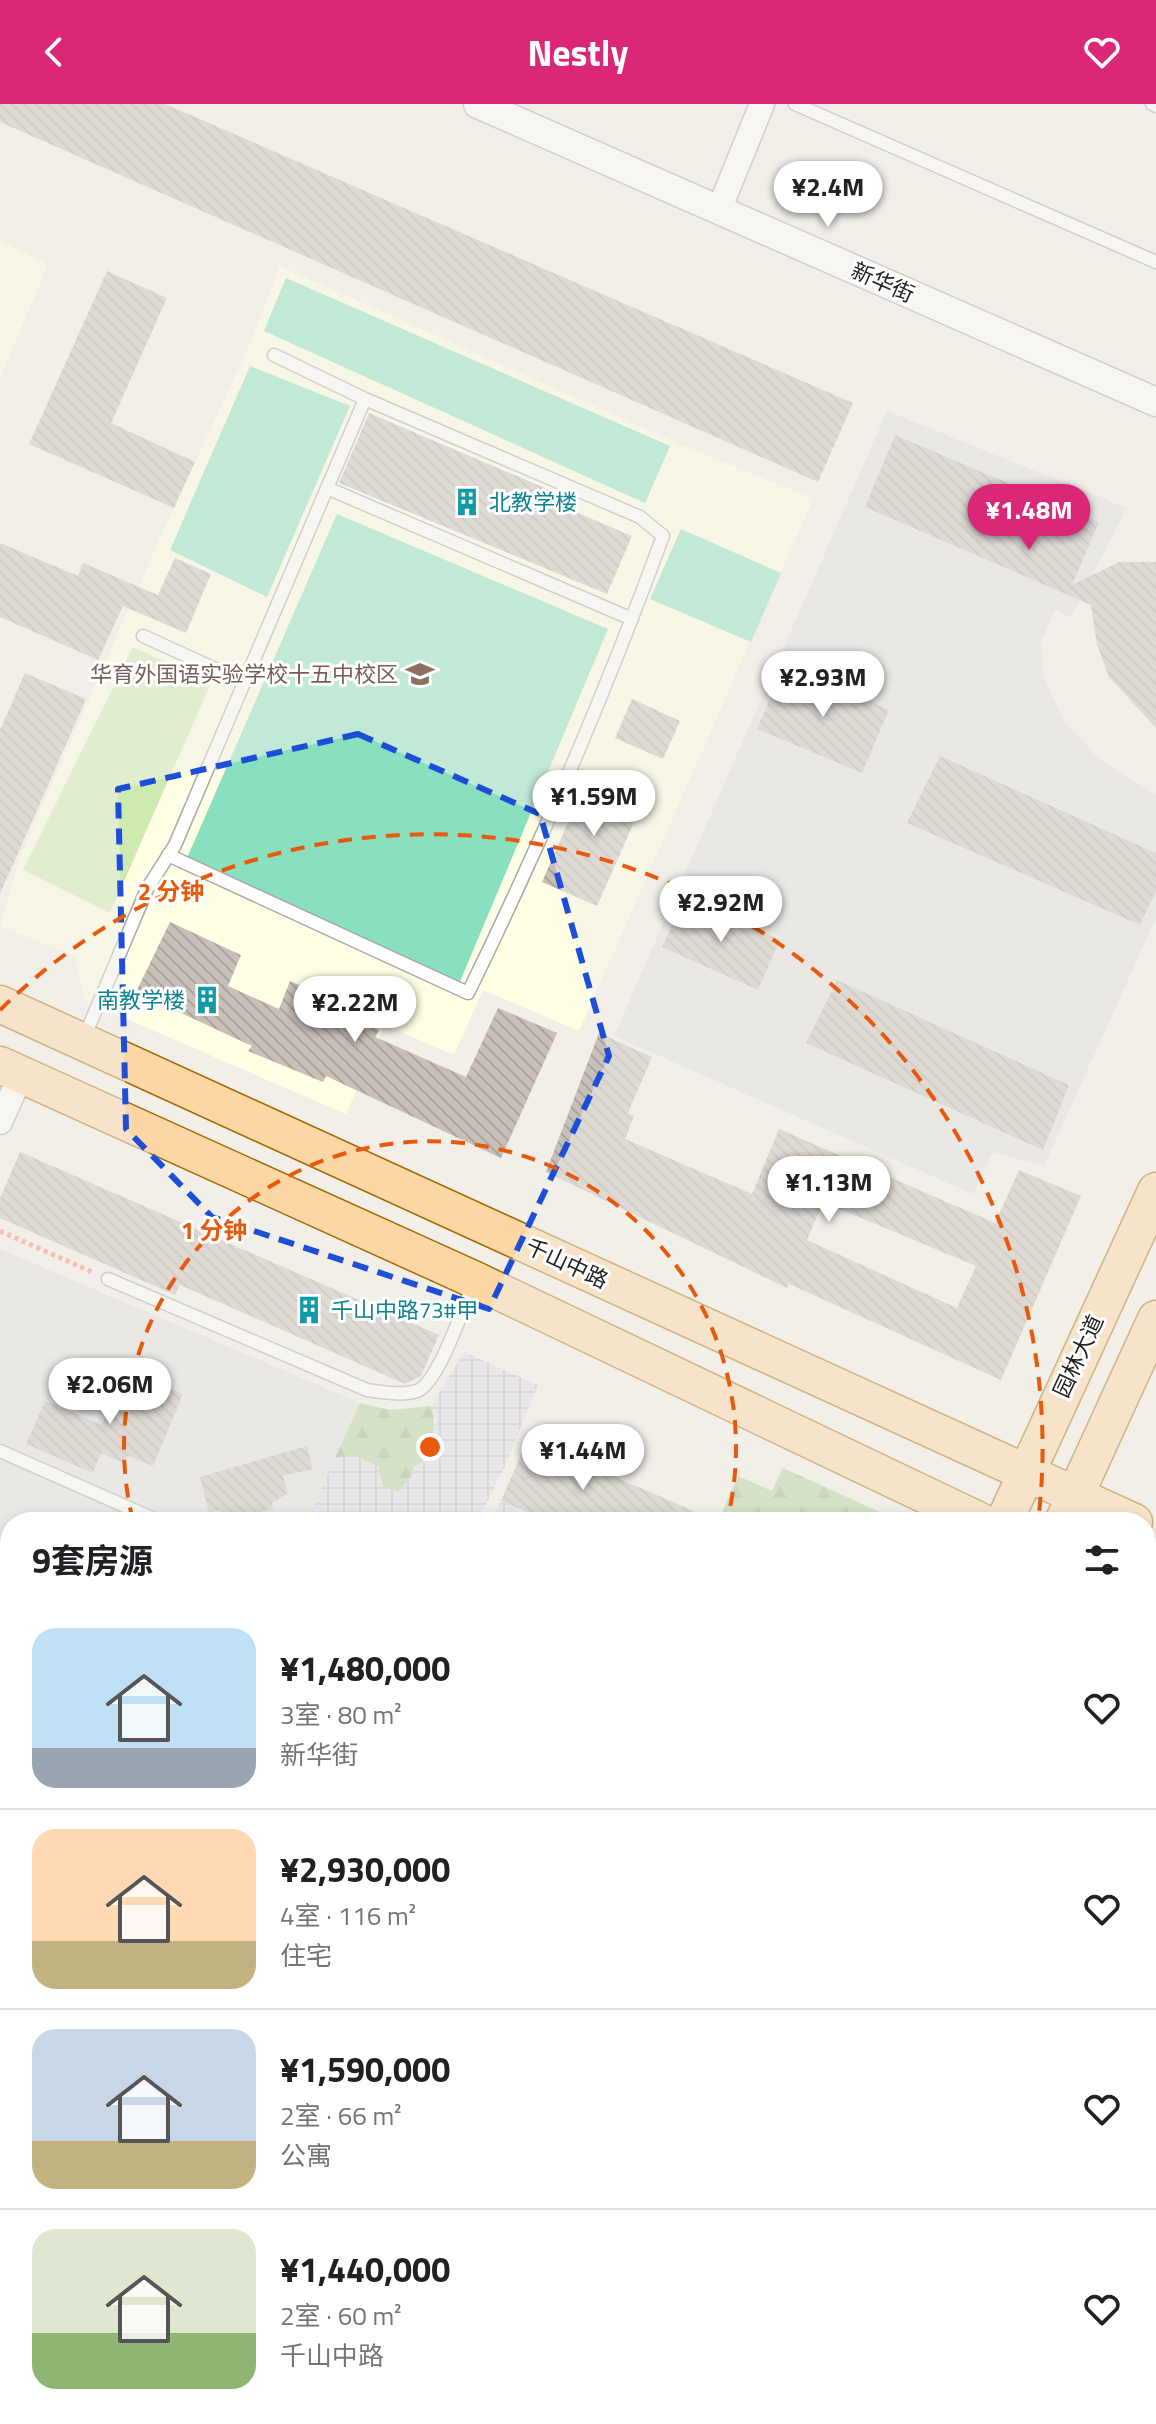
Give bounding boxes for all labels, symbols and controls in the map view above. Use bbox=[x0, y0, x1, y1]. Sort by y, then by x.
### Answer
text: Nestly bbox=[528, 25, 628, 80]
icon: back bbox=[32, 30, 76, 74]
icon: heart bbox=[1080, 30, 1124, 74]
pin: ¥2.4M bbox=[772, 161, 884, 229]
text: ¥2.4M bbox=[792, 167, 864, 206]
street label: 新华街 bbox=[846, 253, 920, 311]
pin: ¥1.48M bbox=[964, 484, 1094, 552]
place label: 北教学楼 bbox=[489, 485, 577, 519]
building icon: 北教学楼 bbox=[452, 487, 482, 517]
text: ¥1.48M bbox=[985, 490, 1073, 529]
pin: ¥2.93M bbox=[758, 651, 888, 719]
place label: 华育外国语实验学校十五中校区 bbox=[90, 657, 398, 691]
text: ¥2.93M bbox=[779, 657, 867, 696]
school or university icon: 华育外国语实验学校十五中校区 bbox=[405, 659, 435, 689]
pin: ¥1.59M bbox=[529, 770, 659, 838]
text: ¥1.59M bbox=[550, 776, 638, 815]
text: 2 分钟 bbox=[138, 873, 204, 909]
pin: ¥2.92M bbox=[656, 876, 786, 944]
text: ¥2.92M bbox=[677, 882, 765, 921]
pin: ¥2.22M bbox=[290, 976, 420, 1044]
text: ¥2.22M bbox=[311, 982, 399, 1021]
place label: 南教学楼 bbox=[97, 983, 185, 1017]
building icon: 南教学楼 bbox=[192, 985, 222, 1015]
pin: ¥1.13M bbox=[764, 1156, 894, 1224]
text: ¥1.13M bbox=[785, 1162, 873, 1201]
text: 1 分钟 bbox=[181, 1212, 247, 1248]
street label: 千山中路 bbox=[520, 1229, 614, 1297]
place label: 千山中路73#甲 bbox=[331, 1293, 478, 1327]
building icon: 千山中路73#甲 bbox=[294, 1295, 324, 1325]
street label: 园林大道 bbox=[1044, 1309, 1112, 1403]
pin: ¥2.06M bbox=[45, 1358, 175, 1426]
text: ¥2.06M bbox=[66, 1364, 154, 1403]
pin: ¥1.44M bbox=[518, 1424, 648, 1492]
text: ¥1.44M bbox=[539, 1430, 627, 1469]
centre of rings bbox=[416, 1433, 444, 1461]
text: 9套房源 bbox=[32, 1534, 153, 1586]
icon: filters bbox=[1080, 1538, 1124, 1582]
text: ¥1,480,000 bbox=[280, 1642, 450, 1694]
icon: home bbox=[96, 1660, 192, 1756]
icon: heart bbox=[1080, 1686, 1124, 1730]
text: 3室 · 80 m² bbox=[280, 1695, 402, 1734]
text: 新华街 bbox=[280, 1735, 358, 1774]
text: ¥2,930,000 bbox=[280, 1843, 450, 1895]
icon: home bbox=[96, 1861, 192, 1957]
icon: heart bbox=[1080, 1887, 1124, 1931]
text: 4室 · 116 m² bbox=[280, 1896, 416, 1935]
text: 住宅 bbox=[280, 1936, 332, 1975]
text: ¥1,590,000 bbox=[280, 2043, 450, 2095]
icon: home bbox=[96, 2061, 192, 2157]
icon: heart bbox=[1080, 2087, 1124, 2131]
text: 2室 · 66 m² bbox=[280, 2096, 402, 2135]
text: 公寓 bbox=[280, 2136, 332, 2175]
text: ¥1,440,000 bbox=[280, 2243, 450, 2295]
icon: home bbox=[96, 2261, 192, 2357]
icon: heart bbox=[1080, 2287, 1124, 2331]
text: 2室 · 60 m² bbox=[280, 2296, 402, 2335]
text: 千山中路 bbox=[280, 2336, 384, 2375]

